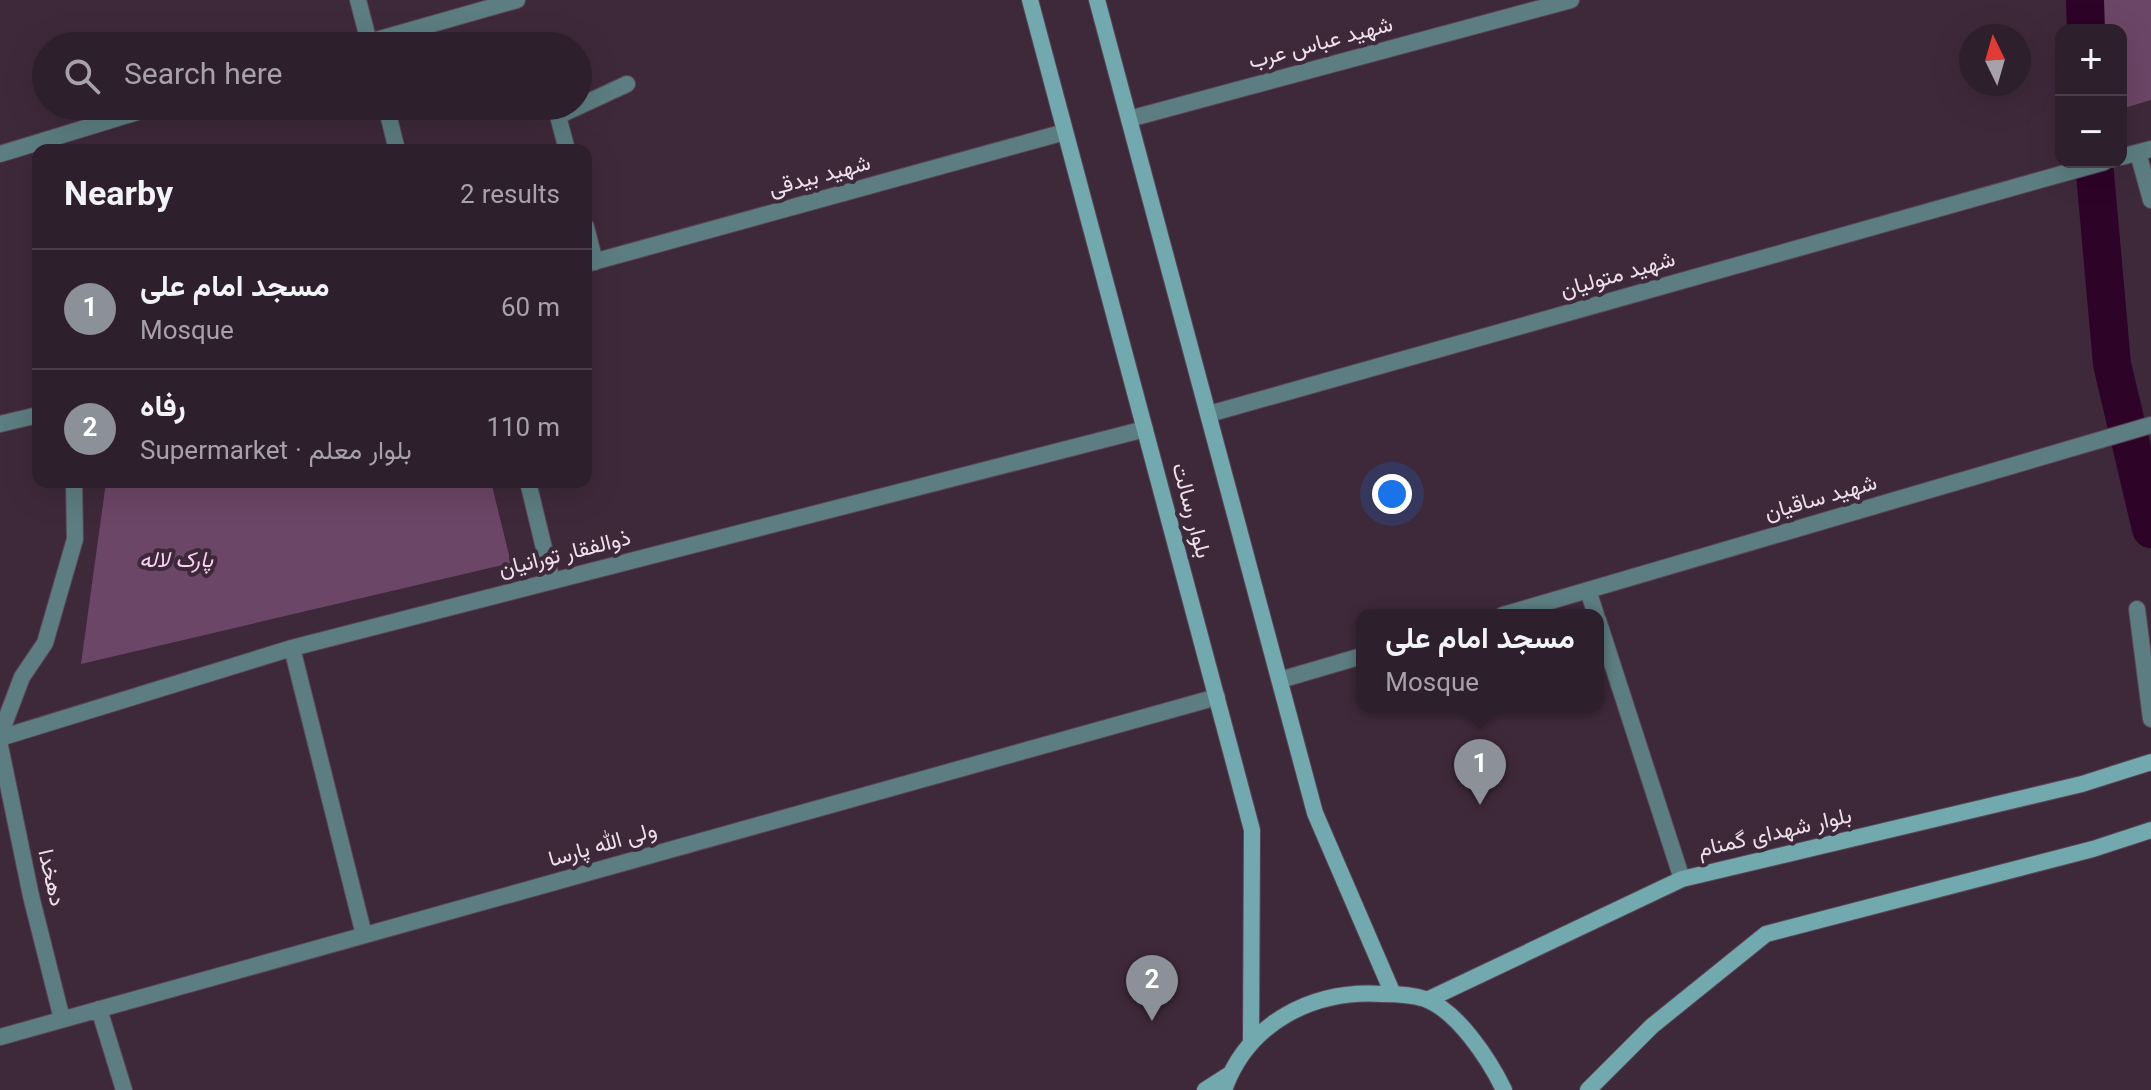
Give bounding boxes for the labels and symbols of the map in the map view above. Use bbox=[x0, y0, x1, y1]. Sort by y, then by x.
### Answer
street label: شهید عباس عرب bbox=[1245, 8, 1397, 80]
north arrow bbox=[1959, 24, 2031, 96]
street label: شهید بیدقی bbox=[765, 147, 875, 207]
street label: شهید متولیان bbox=[1556, 243, 1680, 309]
street label: بلوار رسالت bbox=[1160, 459, 1220, 563]
street label: شهید ساقیان bbox=[1761, 466, 1881, 532]
your location bbox=[1372, 474, 1412, 514]
street label: ذوالفقار تورانیان bbox=[495, 522, 635, 588]
park label: پارک لاله bbox=[139, 544, 214, 579]
pin: 1 bbox=[1454, 739, 1506, 805]
street label: بلوار شهدای گمنام bbox=[1695, 799, 1855, 869]
street label: ولی الله پارسا bbox=[545, 814, 661, 878]
street label: دهخدا bbox=[26, 846, 74, 910]
pin: 2 bbox=[1126, 955, 1178, 1021]

